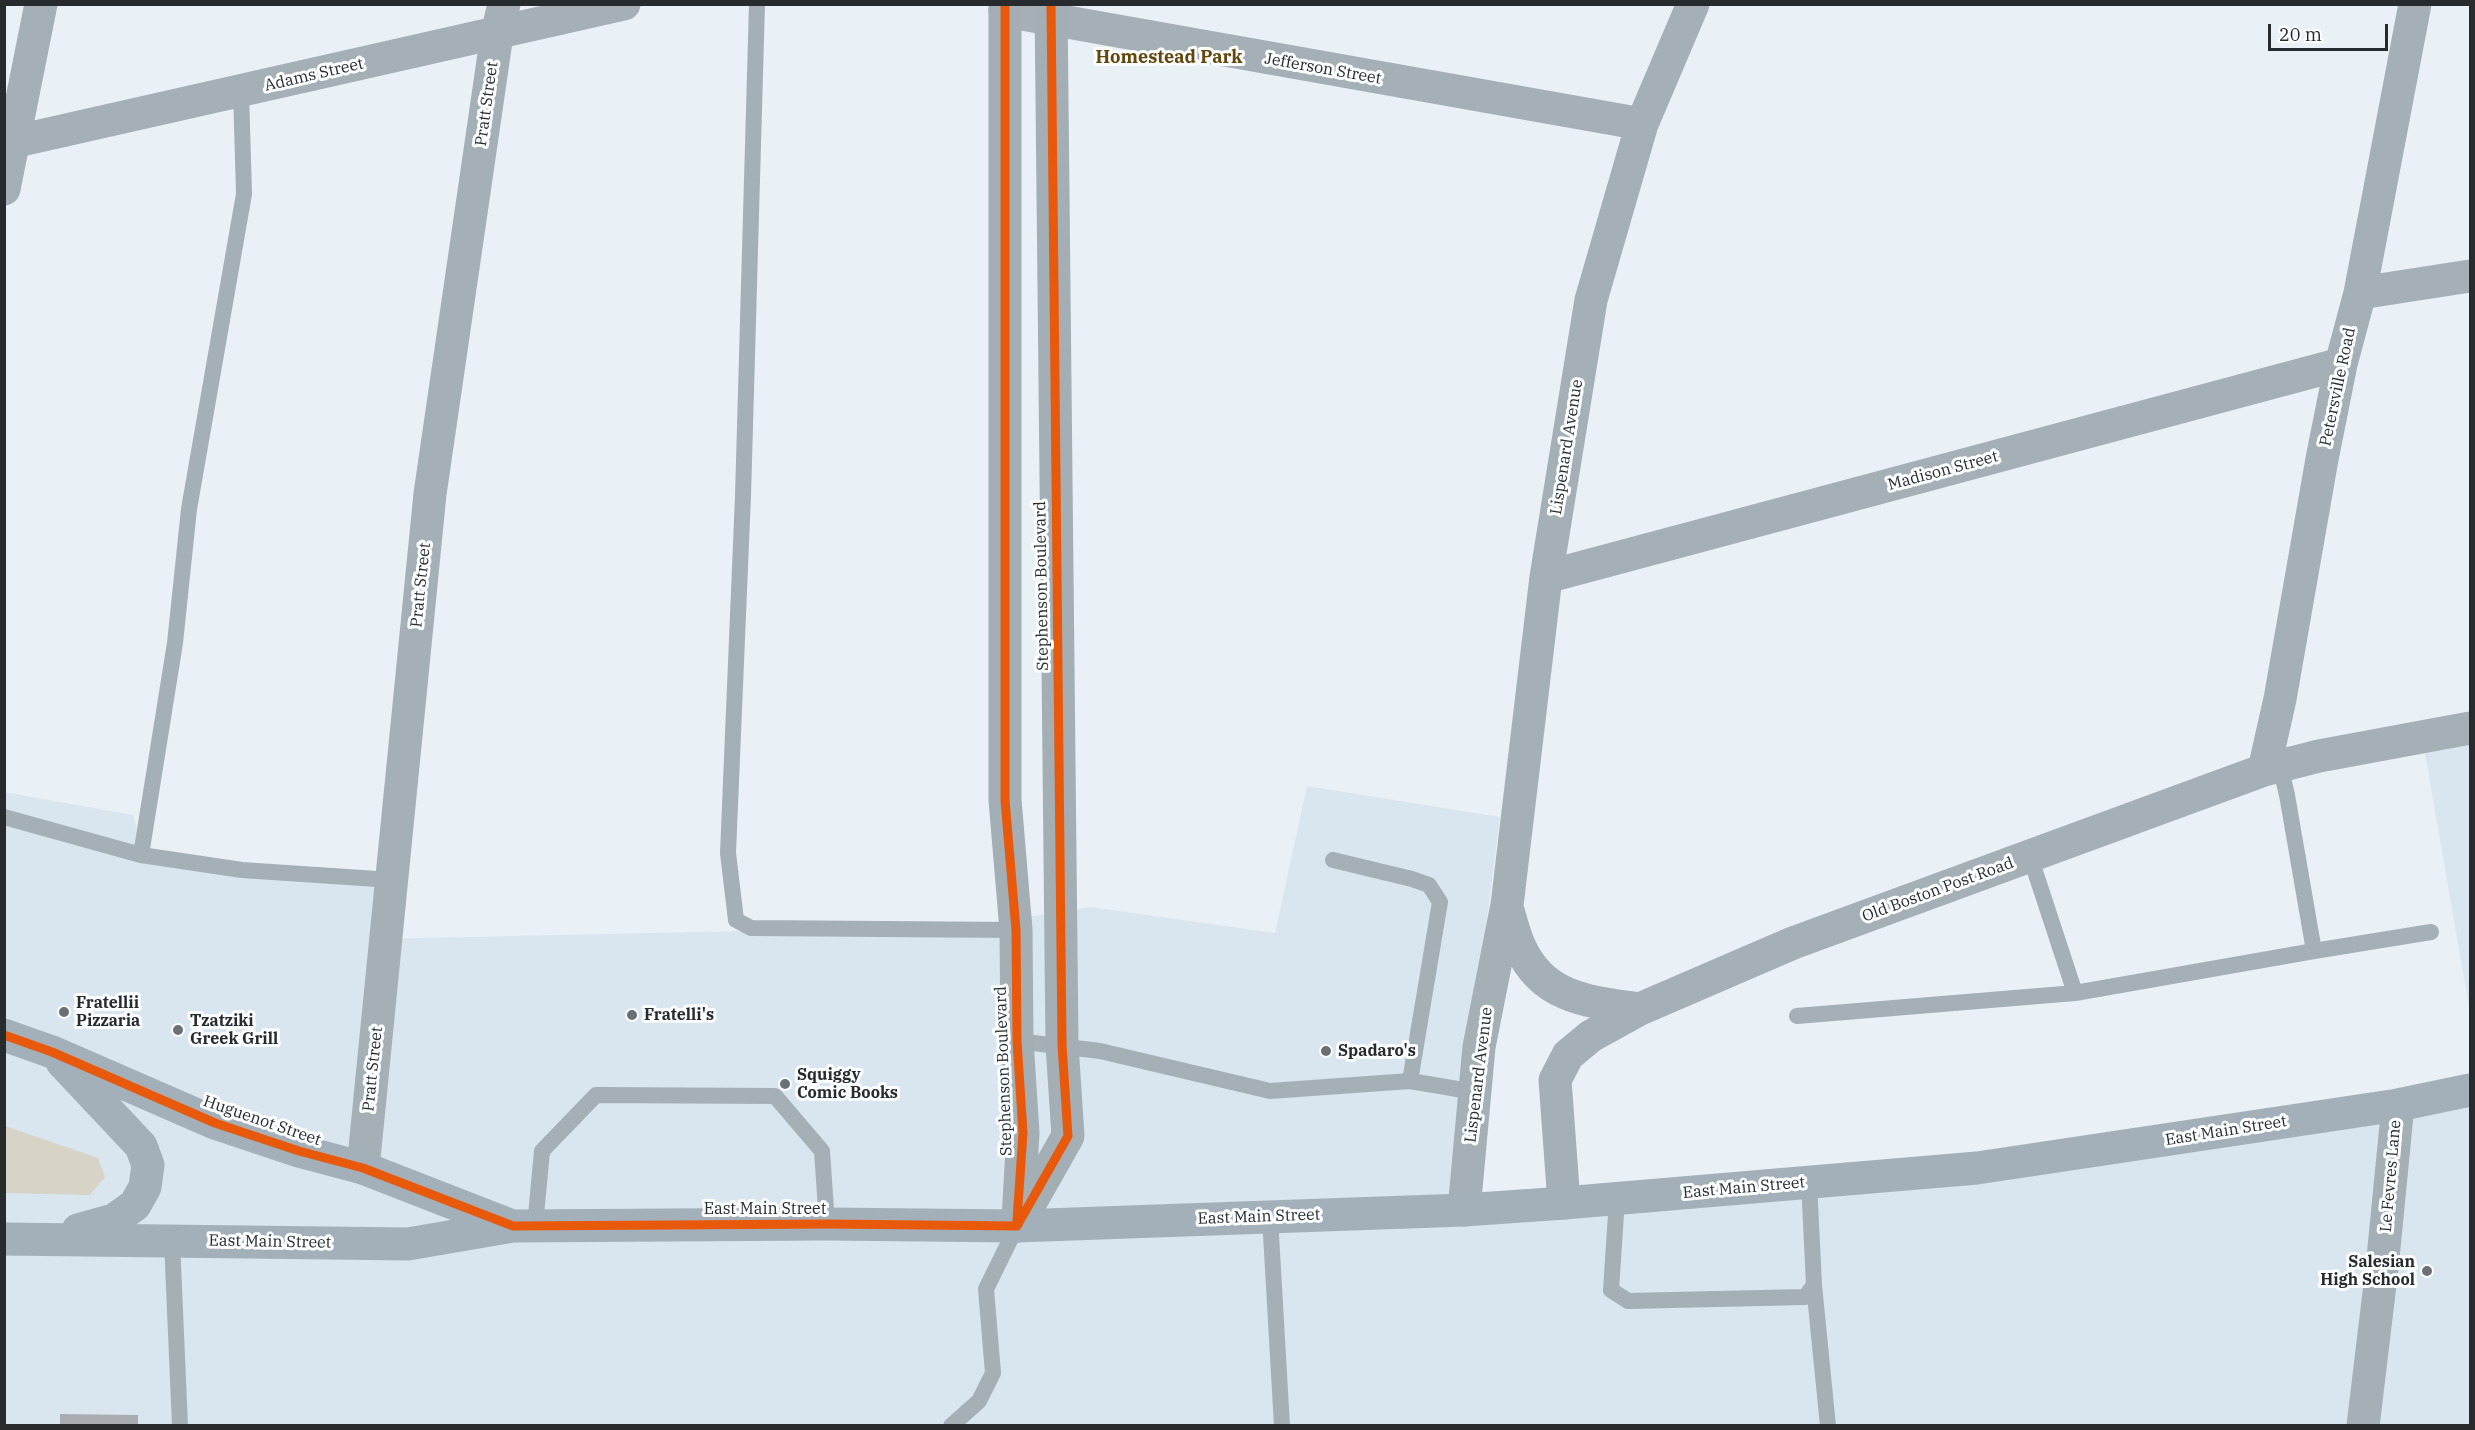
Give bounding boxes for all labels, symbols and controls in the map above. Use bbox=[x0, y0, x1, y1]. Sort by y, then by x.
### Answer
scale bar bbox=[2271, 12, 2391, 50]
text: 20 m bbox=[2279, 23, 2322, 46]
district label: Homestead Park bbox=[1095, 47, 1243, 69]
street label: Jefferson Street bbox=[1263, 49, 1383, 89]
street label: Adams Street bbox=[263, 54, 365, 96]
street label: Pratt Street bbox=[472, 60, 502, 148]
street label: Petersville Road bbox=[2316, 326, 2360, 448]
street label: Lispenard Avenue bbox=[1547, 378, 1587, 516]
street label: Madison Street bbox=[1886, 447, 2000, 495]
street label: Stephenson Boulevard bbox=[1031, 501, 1053, 671]
street label: Pratt Street bbox=[407, 542, 435, 628]
street label: Old Boston Post Road bbox=[1860, 854, 2016, 926]
street label: Stephenson Boulevard bbox=[991, 986, 1017, 1156]
place label: Fratellii Pizzaria bbox=[76, 993, 140, 1031]
marker: Fratellii Pizzaria bbox=[57, 1005, 71, 1019]
place label: Fratelli's bbox=[644, 1005, 714, 1025]
street label: Lispenard Avenue bbox=[1461, 1006, 1497, 1144]
marker: Fratelli's bbox=[625, 1008, 639, 1022]
place label: Tzatziki Greek Grill bbox=[190, 1011, 278, 1049]
marker: Tzatziki Greek Grill bbox=[171, 1023, 185, 1037]
street label: Pratt Street bbox=[359, 1026, 387, 1112]
place label: Spadaro's bbox=[1338, 1041, 1416, 1061]
marker: Spadaro's bbox=[1319, 1044, 1333, 1058]
place label: Squiggy Comic Books bbox=[797, 1065, 898, 1103]
marker: Squiggy Comic Books bbox=[778, 1077, 792, 1091]
street label: Huguenot Street bbox=[201, 1092, 323, 1150]
street label: East Main Street bbox=[2164, 1112, 2288, 1150]
street label: Le Fevres Lane bbox=[2377, 1119, 2405, 1233]
street label: East Main Street bbox=[1682, 1173, 1806, 1203]
street label: East Main Street bbox=[704, 1199, 826, 1219]
street label: East Main Street bbox=[1197, 1205, 1321, 1229]
street label: East Main Street bbox=[209, 1231, 331, 1253]
place label: Salesian High School bbox=[2320, 1252, 2415, 1290]
marker: Salesian High School bbox=[2420, 1264, 2434, 1278]

